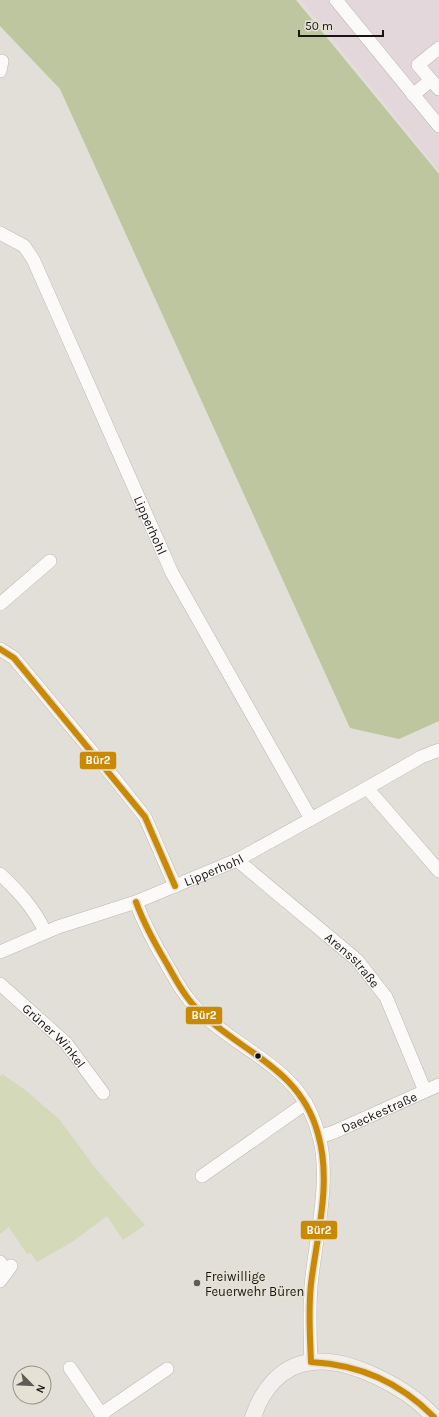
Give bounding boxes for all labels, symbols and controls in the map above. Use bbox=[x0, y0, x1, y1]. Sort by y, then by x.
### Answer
scale bar bbox=[299, 12, 383, 38]
text: 50 m bbox=[305, 19, 333, 33]
street label: Lipperhohl bbox=[131, 493, 170, 557]
line badge: Bür2 bbox=[79, 751, 117, 770]
text: Bür2 bbox=[86, 754, 111, 767]
street label: Lipperhohl bbox=[182, 851, 246, 889]
street label: Arensstraße bbox=[322, 929, 383, 991]
street label: Grüner Winkel bbox=[19, 1000, 89, 1070]
line badge: Bür2 bbox=[185, 1006, 223, 1025]
text: Bür2 bbox=[192, 1009, 217, 1022]
unlabelled marker bbox=[253, 1051, 263, 1061]
street label: Daeckestraße bbox=[339, 1088, 419, 1135]
line badge: Bür2 bbox=[300, 1220, 338, 1240]
text: Bür2 bbox=[307, 1224, 332, 1237]
place label: Freiwillige Feuerwehr Büren bbox=[205, 1269, 304, 1299]
marker: Freiwillige Feuerwehr Büren bbox=[192, 1278, 202, 1288]
north arrow bbox=[12, 1365, 52, 1405]
text: N bbox=[33, 1383, 48, 1395]

